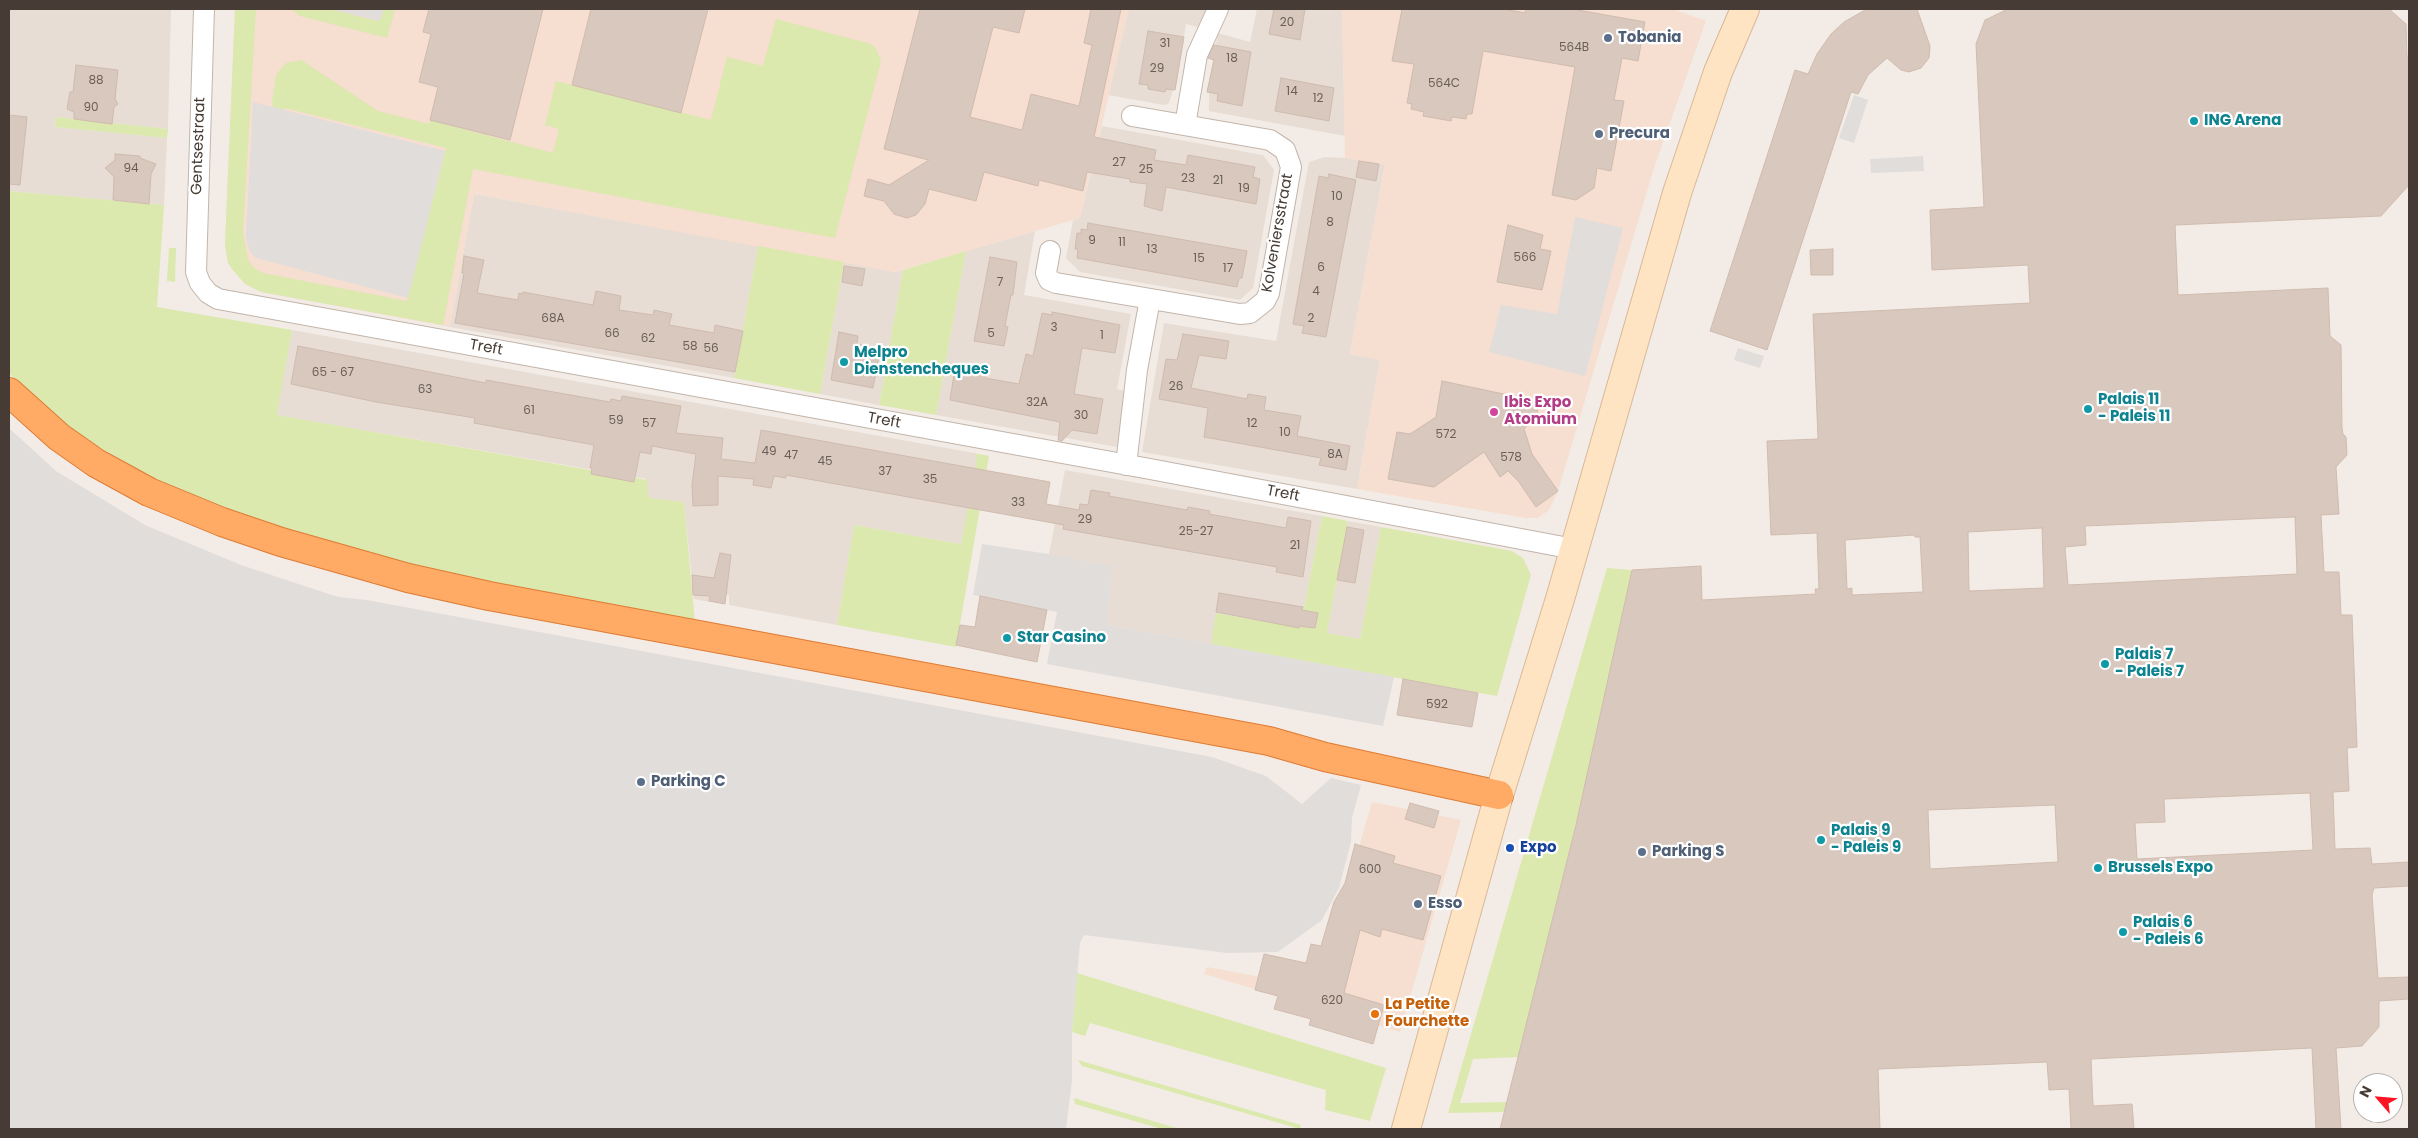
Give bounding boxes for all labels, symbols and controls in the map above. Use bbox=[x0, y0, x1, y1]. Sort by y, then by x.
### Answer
house number: 20 bbox=[1280, 16, 1294, 30]
place label: Tobania bbox=[1618, 29, 1682, 47]
marker: Tobania bbox=[1602, 32, 1614, 44]
house number: 31 bbox=[1160, 37, 1170, 51]
house number: 564B bbox=[1559, 41, 1589, 55]
house number: 18 bbox=[1226, 52, 1238, 66]
house number: 29 bbox=[1150, 62, 1164, 76]
house number: 88 bbox=[88, 74, 104, 88]
house number: 564C bbox=[1428, 77, 1460, 91]
house number: 14 bbox=[1286, 85, 1298, 99]
house number: 12 bbox=[1313, 92, 1323, 106]
street label: Gentsestraat bbox=[188, 97, 210, 195]
house number: 90 bbox=[83, 101, 99, 115]
place label: ING Arena bbox=[2204, 112, 2281, 130]
marker: ING Arena bbox=[2188, 115, 2200, 127]
place label: Precura bbox=[1609, 125, 1670, 143]
marker: Precura bbox=[1593, 128, 1605, 140]
house number: 27 bbox=[1112, 156, 1126, 170]
house number: 94 bbox=[123, 162, 139, 176]
house number: 25 bbox=[1139, 163, 1153, 177]
house number: 23 bbox=[1181, 172, 1195, 186]
street label: Kolveniersstraat bbox=[1259, 172, 1297, 294]
house number: 21 bbox=[1213, 174, 1223, 188]
house number: 19 bbox=[1238, 182, 1250, 196]
house number: 10 bbox=[1331, 190, 1343, 204]
house number: 8 bbox=[1326, 216, 1334, 230]
house number: 9 bbox=[1088, 234, 1096, 248]
house number: 11 bbox=[1118, 236, 1126, 250]
house number: 13 bbox=[1147, 243, 1157, 257]
house number: 566 bbox=[1514, 251, 1536, 265]
house number: 15 bbox=[1193, 252, 1205, 266]
house number: 6 bbox=[1317, 261, 1325, 275]
house number: 17 bbox=[1223, 262, 1233, 276]
house number: 7 bbox=[997, 276, 1003, 290]
house number: 4 bbox=[1312, 285, 1320, 299]
house number: 68A bbox=[541, 312, 565, 326]
house number: 2 bbox=[1308, 312, 1314, 326]
house number: 3 bbox=[1050, 321, 1058, 335]
house number: 66 bbox=[604, 327, 620, 341]
house number: 5 bbox=[987, 327, 995, 341]
house number: 1 bbox=[1100, 329, 1104, 343]
house number: 62 bbox=[641, 332, 655, 346]
street label: Treft bbox=[468, 336, 504, 360]
house number: 58 bbox=[682, 340, 698, 354]
house number: 56 bbox=[703, 342, 719, 356]
place label: Melpro Dienstencheques bbox=[854, 344, 989, 379]
marker: Melpro Dienstencheques bbox=[838, 356, 850, 368]
house number: 65 - 67 bbox=[312, 366, 354, 380]
house number: 26 bbox=[1169, 380, 1183, 394]
house number: 63 bbox=[418, 383, 432, 397]
place label: Palais 11 - Paleis 11 bbox=[2098, 391, 2170, 426]
place label: Ibis Expo Atomium bbox=[1504, 394, 1577, 429]
house number: 32A bbox=[1026, 396, 1048, 410]
marker: Palais 11 - Paleis 11 bbox=[2082, 403, 2094, 415]
house number: 61 bbox=[523, 404, 535, 418]
marker: Ibis Expo Atomium bbox=[1488, 406, 1500, 418]
street label: Treft bbox=[866, 409, 902, 433]
house number: 30 bbox=[1074, 409, 1088, 423]
house number: 59 bbox=[608, 414, 624, 428]
house number: 57 bbox=[642, 417, 656, 431]
house number: 12 bbox=[1247, 417, 1257, 431]
house number: 10 bbox=[1279, 426, 1291, 440]
house number: 572 bbox=[1436, 428, 1456, 442]
house number: 49 bbox=[761, 445, 777, 459]
house number: 8A bbox=[1327, 448, 1343, 462]
house number: 47 bbox=[784, 449, 798, 463]
house number: 578 bbox=[1500, 451, 1522, 465]
house number: 45 bbox=[817, 455, 833, 469]
house number: 37 bbox=[878, 465, 892, 479]
house number: 35 bbox=[923, 473, 937, 487]
street label: Treft bbox=[1265, 482, 1301, 506]
house number: 33 bbox=[1011, 496, 1025, 510]
house number: 29 bbox=[1078, 513, 1092, 527]
house number: 25-27 bbox=[1179, 525, 1213, 539]
house number: 21 bbox=[1290, 539, 1300, 553]
place label: Star Casino bbox=[1017, 629, 1106, 647]
marker: Star Casino bbox=[1001, 632, 1013, 644]
place label: Palais 7 - Paleis 7 bbox=[2115, 646, 2184, 681]
marker: Palais 7 - Paleis 7 bbox=[2099, 658, 2111, 670]
house number: 592 bbox=[1426, 698, 1448, 712]
place label: Parking C bbox=[651, 773, 726, 791]
marker: Parking C bbox=[635, 776, 647, 788]
place label: Palais 9 - Paleis 9 bbox=[1831, 822, 1901, 857]
marker: Palais 9 - Paleis 9 bbox=[1815, 834, 1827, 846]
place label: Expo bbox=[1520, 839, 1557, 857]
marker: Expo bbox=[1504, 842, 1516, 854]
place label: Parking S bbox=[1652, 843, 1724, 861]
marker: Parking S bbox=[1636, 846, 1648, 858]
place label: Brussels Expo bbox=[2108, 859, 2213, 877]
marker: Brussels Expo bbox=[2092, 862, 2104, 874]
house number: 600 bbox=[1359, 863, 1381, 877]
place label: Esso bbox=[1428, 895, 1462, 913]
marker: Esso bbox=[1412, 898, 1424, 910]
place label: Palais 6 - Paleis 6 bbox=[2133, 914, 2204, 949]
marker: Palais 6 - Paleis 6 bbox=[2117, 926, 2129, 938]
house number: 620 bbox=[1321, 994, 1343, 1008]
place label: La Petite Fourchette bbox=[1385, 996, 1469, 1031]
marker: La Petite Fourchette bbox=[1369, 1008, 1381, 1020]
north arrow bbox=[2353, 1073, 2403, 1123]
text: N bbox=[2354, 1082, 2377, 1101]

